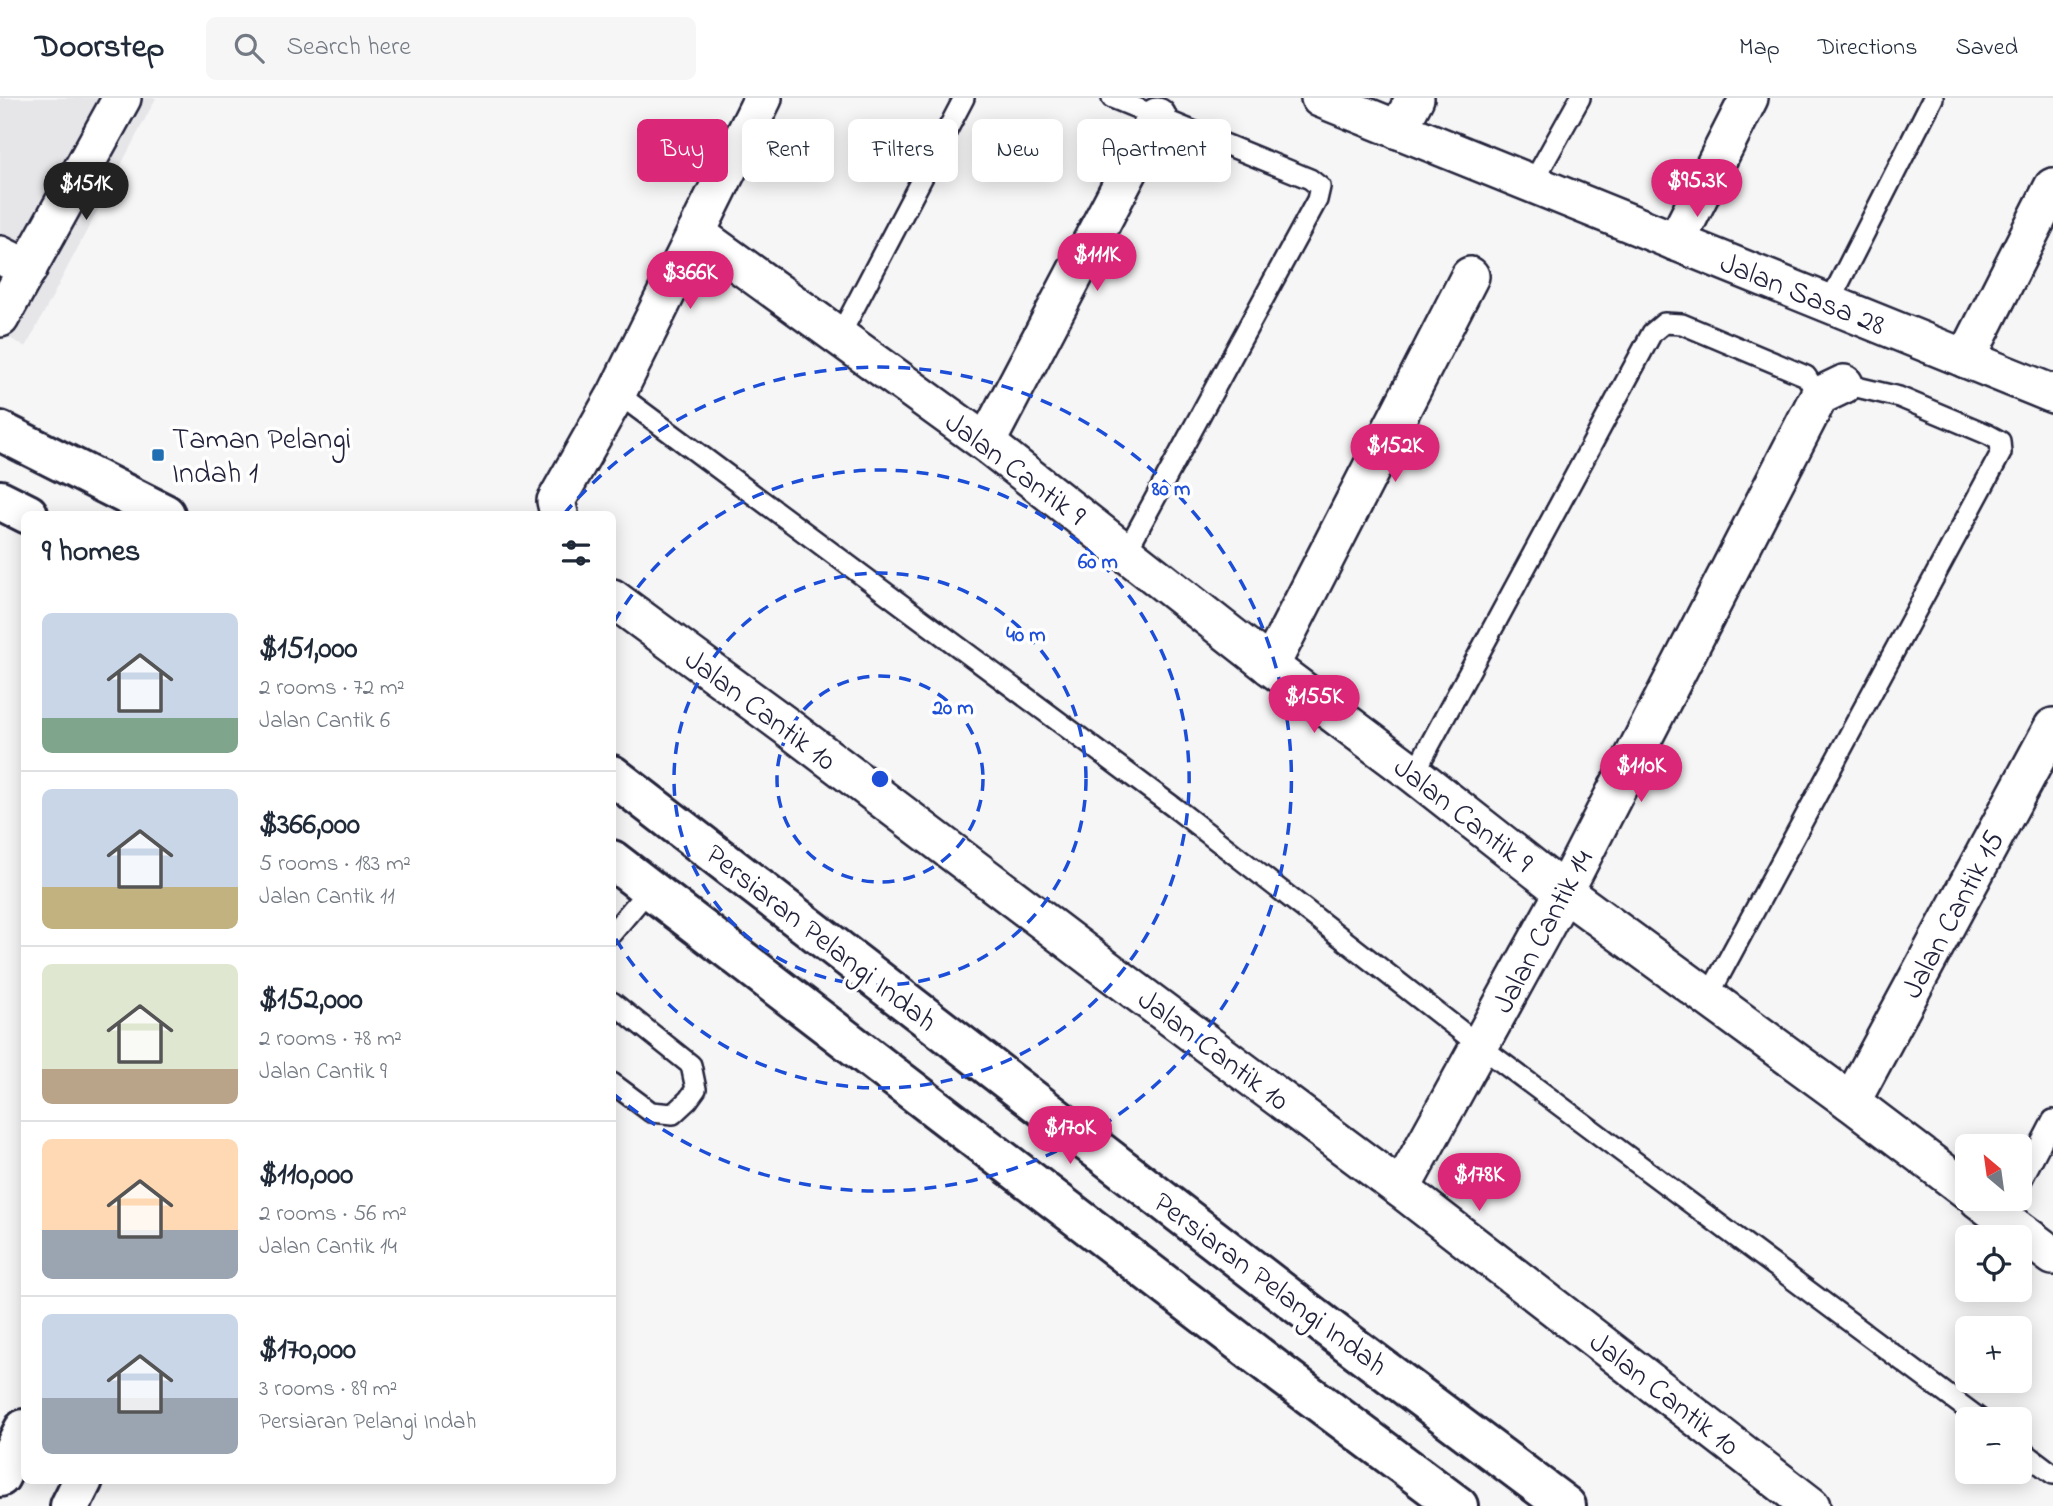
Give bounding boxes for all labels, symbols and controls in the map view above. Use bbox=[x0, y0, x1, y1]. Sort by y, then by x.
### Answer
search box bbox=[206, 17, 696, 80]
text: Doorstep bbox=[35, 24, 164, 72]
icon: search bbox=[230, 29, 268, 67]
text: Search here bbox=[286, 29, 411, 67]
text: Map bbox=[1739, 31, 1780, 66]
text: Directions bbox=[1818, 31, 1917, 66]
text: Saved bbox=[1955, 31, 2018, 66]
chip: Buy bbox=[637, 119, 728, 182]
chip: Rent bbox=[742, 119, 834, 182]
chip: Filters bbox=[848, 119, 958, 182]
chip: New bbox=[972, 119, 1063, 182]
chip: Apartment bbox=[1077, 119, 1231, 182]
pin: $95.3K bbox=[1640, 159, 1754, 219]
pin: $151K bbox=[37, 162, 135, 222]
text: $95.3K bbox=[1667, 165, 1727, 198]
text: $151K bbox=[60, 168, 112, 201]
pin: $111K bbox=[1048, 234, 1146, 293]
text: $111K bbox=[1073, 239, 1121, 272]
street label: Jalan Sasa 28 bbox=[1713, 243, 1891, 349]
pin: $366K bbox=[641, 252, 739, 311]
text: $366K bbox=[663, 257, 717, 290]
street label: Jalan Cantik 9 bbox=[934, 403, 1094, 538]
place label: Taman Pelangi Indah 1 bbox=[172, 419, 351, 497]
pin: $152K bbox=[1346, 424, 1444, 484]
text: $152K bbox=[1367, 430, 1423, 463]
marker: Taman Pelangi Indah 1 bbox=[150, 447, 166, 463]
text: 80 m bbox=[1151, 475, 1190, 505]
text: 9 homes bbox=[42, 531, 140, 575]
icon: filters bbox=[557, 534, 595, 572]
text: 60 m bbox=[1078, 548, 1118, 578]
text: 40 m bbox=[1006, 621, 1046, 651]
text: $151,000 bbox=[259, 628, 357, 672]
street label: Jalan Cantik 10 bbox=[674, 640, 845, 783]
icon: home bbox=[98, 641, 182, 725]
text: 2 rooms · 72 m² bbox=[259, 672, 405, 705]
pin: $155K bbox=[1265, 676, 1363, 735]
text: $155K bbox=[1285, 681, 1343, 714]
text: 20 m bbox=[931, 694, 974, 724]
text: Jalan Cantik 6 bbox=[259, 705, 390, 738]
pin: $110K bbox=[1592, 744, 1690, 804]
street label: Jalan Cantik 9 bbox=[1383, 748, 1541, 885]
text: $110K bbox=[1616, 750, 1666, 783]
centre of rings bbox=[868, 767, 892, 791]
text: $366,000 bbox=[259, 804, 360, 848]
icon: home bbox=[98, 817, 182, 901]
street label: Jalan Cantik 15 bbox=[1892, 824, 2017, 1007]
street label: Persiaran Pelangi Indah bbox=[695, 835, 945, 1044]
street label: Jalan Cantik 14 bbox=[1483, 843, 1606, 1022]
text: 5 rooms · 183 m² bbox=[259, 848, 411, 881]
text: Jalan Cantik 11 bbox=[259, 881, 395, 914]
text: $152,000 bbox=[259, 979, 363, 1023]
street label: Jalan Cantik 10 bbox=[1127, 980, 1298, 1123]
icon: home bbox=[98, 992, 182, 1076]
text: 2 rooms · 78 m² bbox=[259, 1023, 402, 1056]
text: Jalan Cantik 9 bbox=[259, 1056, 387, 1089]
pin: $170K bbox=[1021, 1107, 1119, 1166]
text: $170K bbox=[1044, 1112, 1096, 1145]
north arrow bbox=[1955, 1134, 2032, 1211]
map controls bbox=[1955, 1134, 2032, 1484]
text: $110,000 bbox=[259, 1154, 353, 1198]
pin: $178K bbox=[1430, 1154, 1528, 1213]
text: $178K bbox=[1454, 1159, 1504, 1192]
icon: home bbox=[98, 1167, 182, 1251]
street label: Persiaran Pelangi Indah bbox=[1143, 1182, 1396, 1388]
text: 2 rooms · 56 m² bbox=[259, 1198, 407, 1231]
button: locate bbox=[1955, 1225, 2032, 1302]
text: Jalan Cantik 14 bbox=[259, 1231, 397, 1264]
button: + bbox=[1955, 1316, 2032, 1393]
street label: Jalan Cantik 10 bbox=[1579, 1322, 1748, 1468]
text: $170,000 bbox=[259, 1329, 356, 1373]
icon: home bbox=[98, 1342, 182, 1426]
text: 3 rooms · 89 m² bbox=[259, 1373, 397, 1406]
text: Persiaran Pelangi Indah bbox=[259, 1406, 476, 1439]
button: − bbox=[1955, 1407, 2032, 1484]

